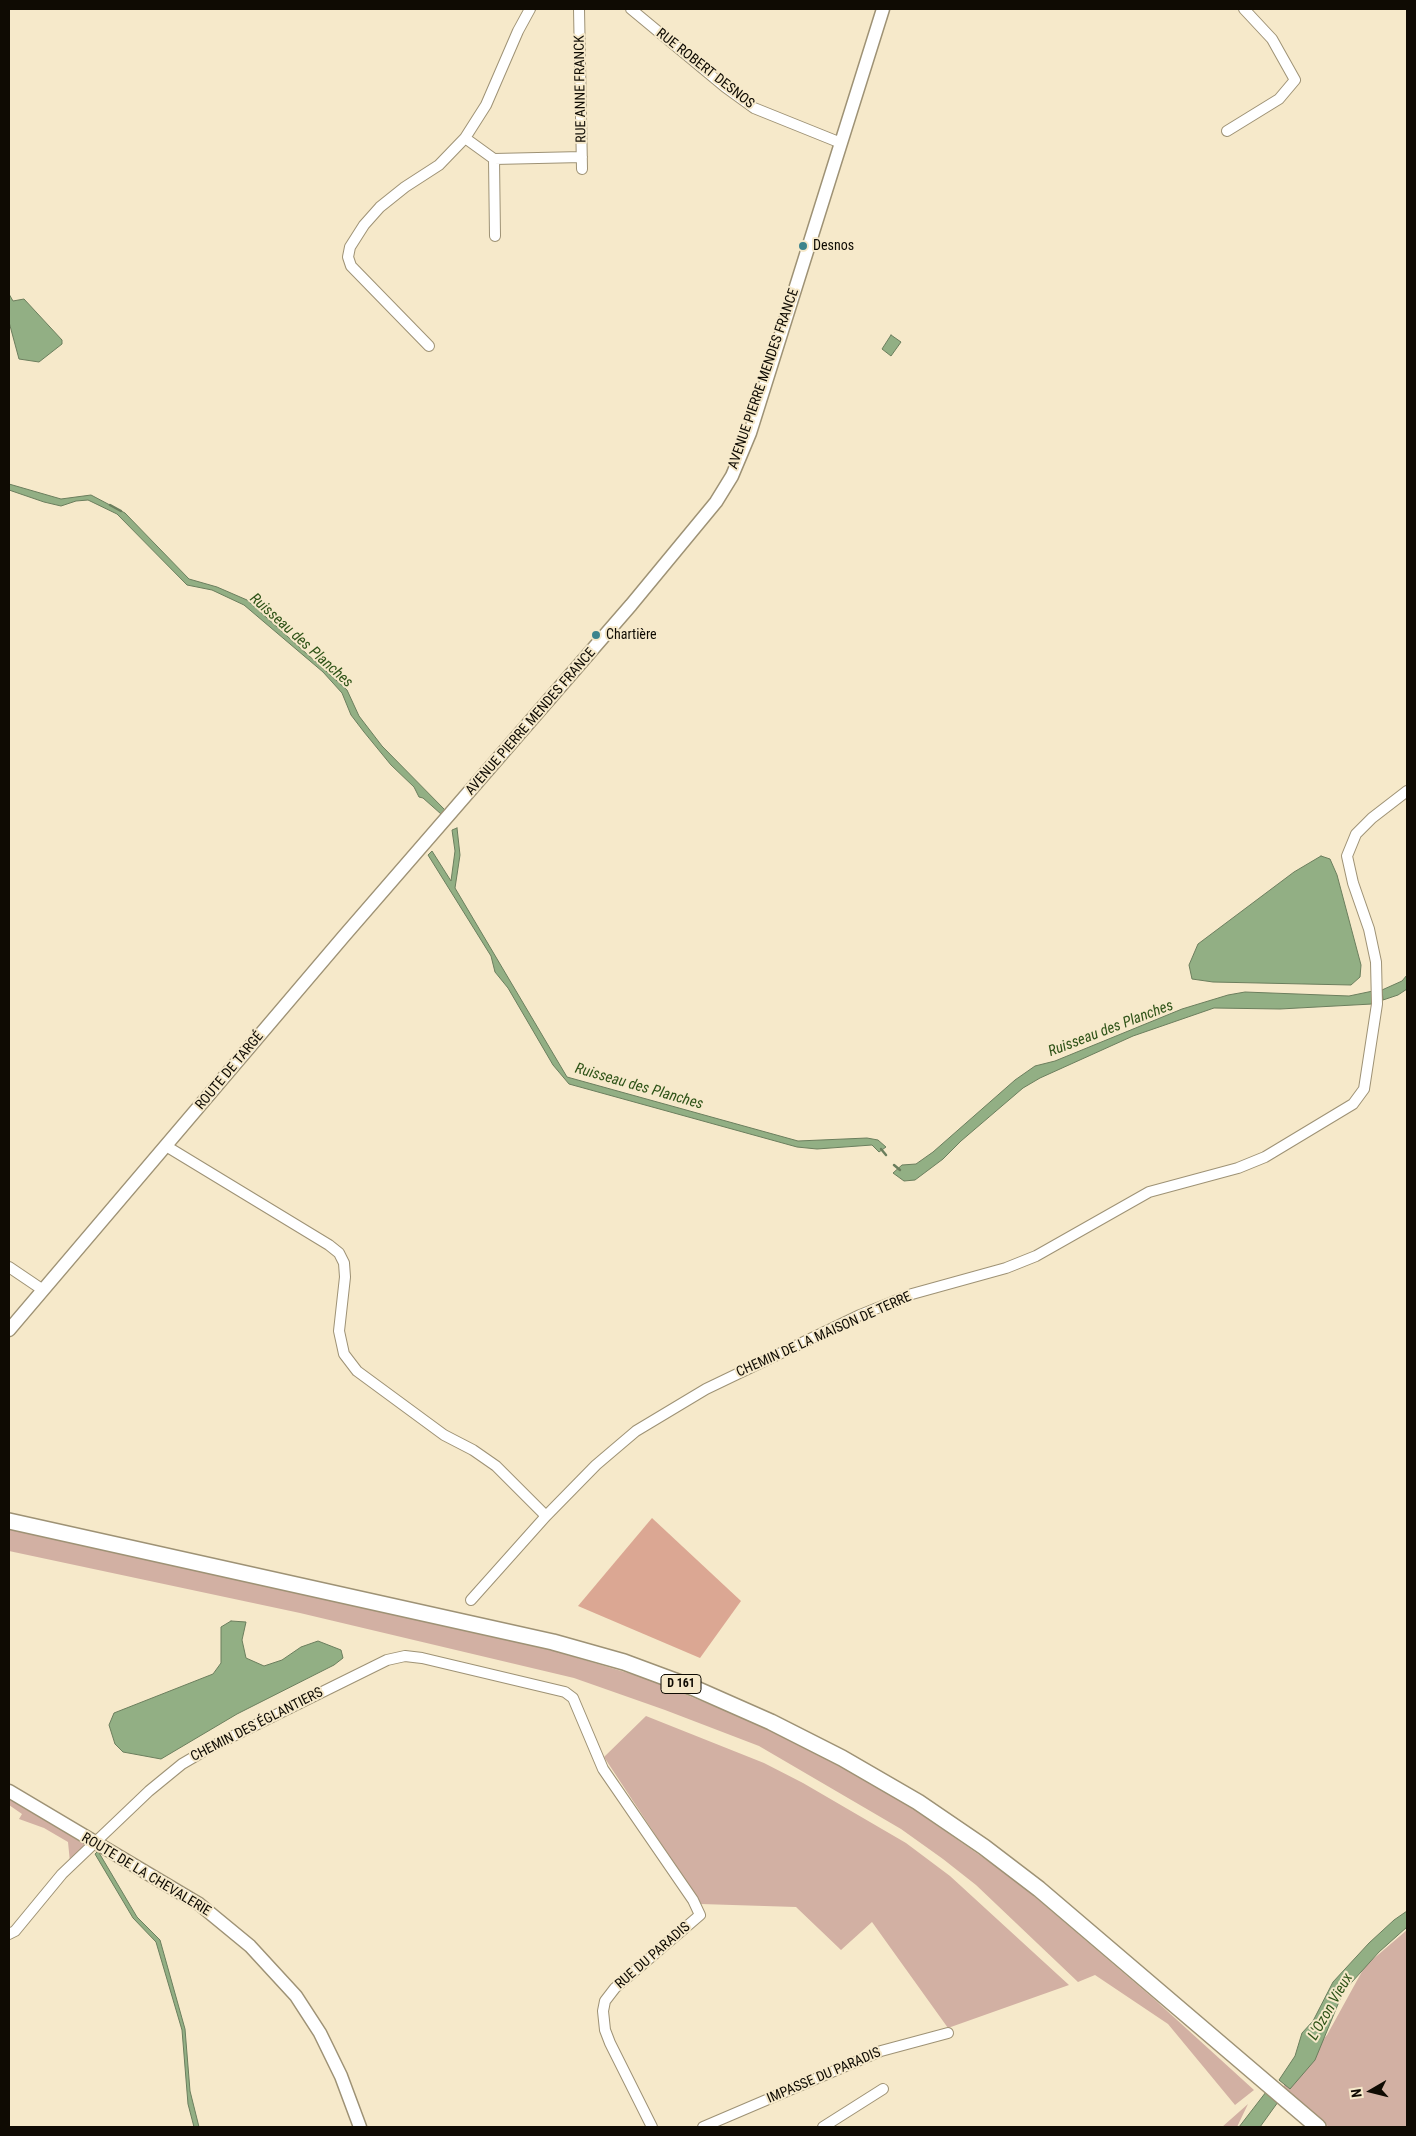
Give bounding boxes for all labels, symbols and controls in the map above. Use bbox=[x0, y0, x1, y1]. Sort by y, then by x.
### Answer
street label: RUE ROBERT DESNOS bbox=[653, 25, 757, 113]
street label: RUE ANNE FRANCK bbox=[572, 35, 590, 143]
place label: Desnos bbox=[813, 238, 854, 254]
marker: Desnos bbox=[797, 240, 809, 252]
street label: AVENUE PIERRE MENDES FRANCE bbox=[725, 287, 803, 471]
water label: Ruisseau des Planches bbox=[246, 590, 356, 692]
place label: Chartière bbox=[606, 627, 657, 643]
marker: Chartière bbox=[590, 629, 602, 641]
street label: AVENUE PIERRE MENDES FRANCE bbox=[462, 645, 600, 799]
water label: Ruisseau des Planches bbox=[1046, 997, 1176, 1061]
street label: ROUTE DE TARGÉ bbox=[192, 1029, 268, 1113]
water label: Ruisseau des Planches bbox=[573, 1060, 705, 1114]
street label: CHEMIN DE LA MAISON DE TERRE bbox=[734, 1289, 914, 1381]
road number: D 161 bbox=[661, 1675, 701, 1694]
street label: CHEMIN DES ÉGLANTIERS bbox=[188, 1684, 326, 1766]
street label: ROUTE DE LA CHEVALERIE bbox=[78, 1830, 214, 1920]
street label: RUE DU PARADIS bbox=[612, 1919, 694, 1993]
water label: L'Ozon Vieux bbox=[1305, 1970, 1357, 2044]
street label: IMPASSE DU PARADIS bbox=[765, 2044, 883, 2108]
north arrow bbox=[1346, 2066, 1396, 2116]
text: N bbox=[1348, 2088, 1365, 2098]

